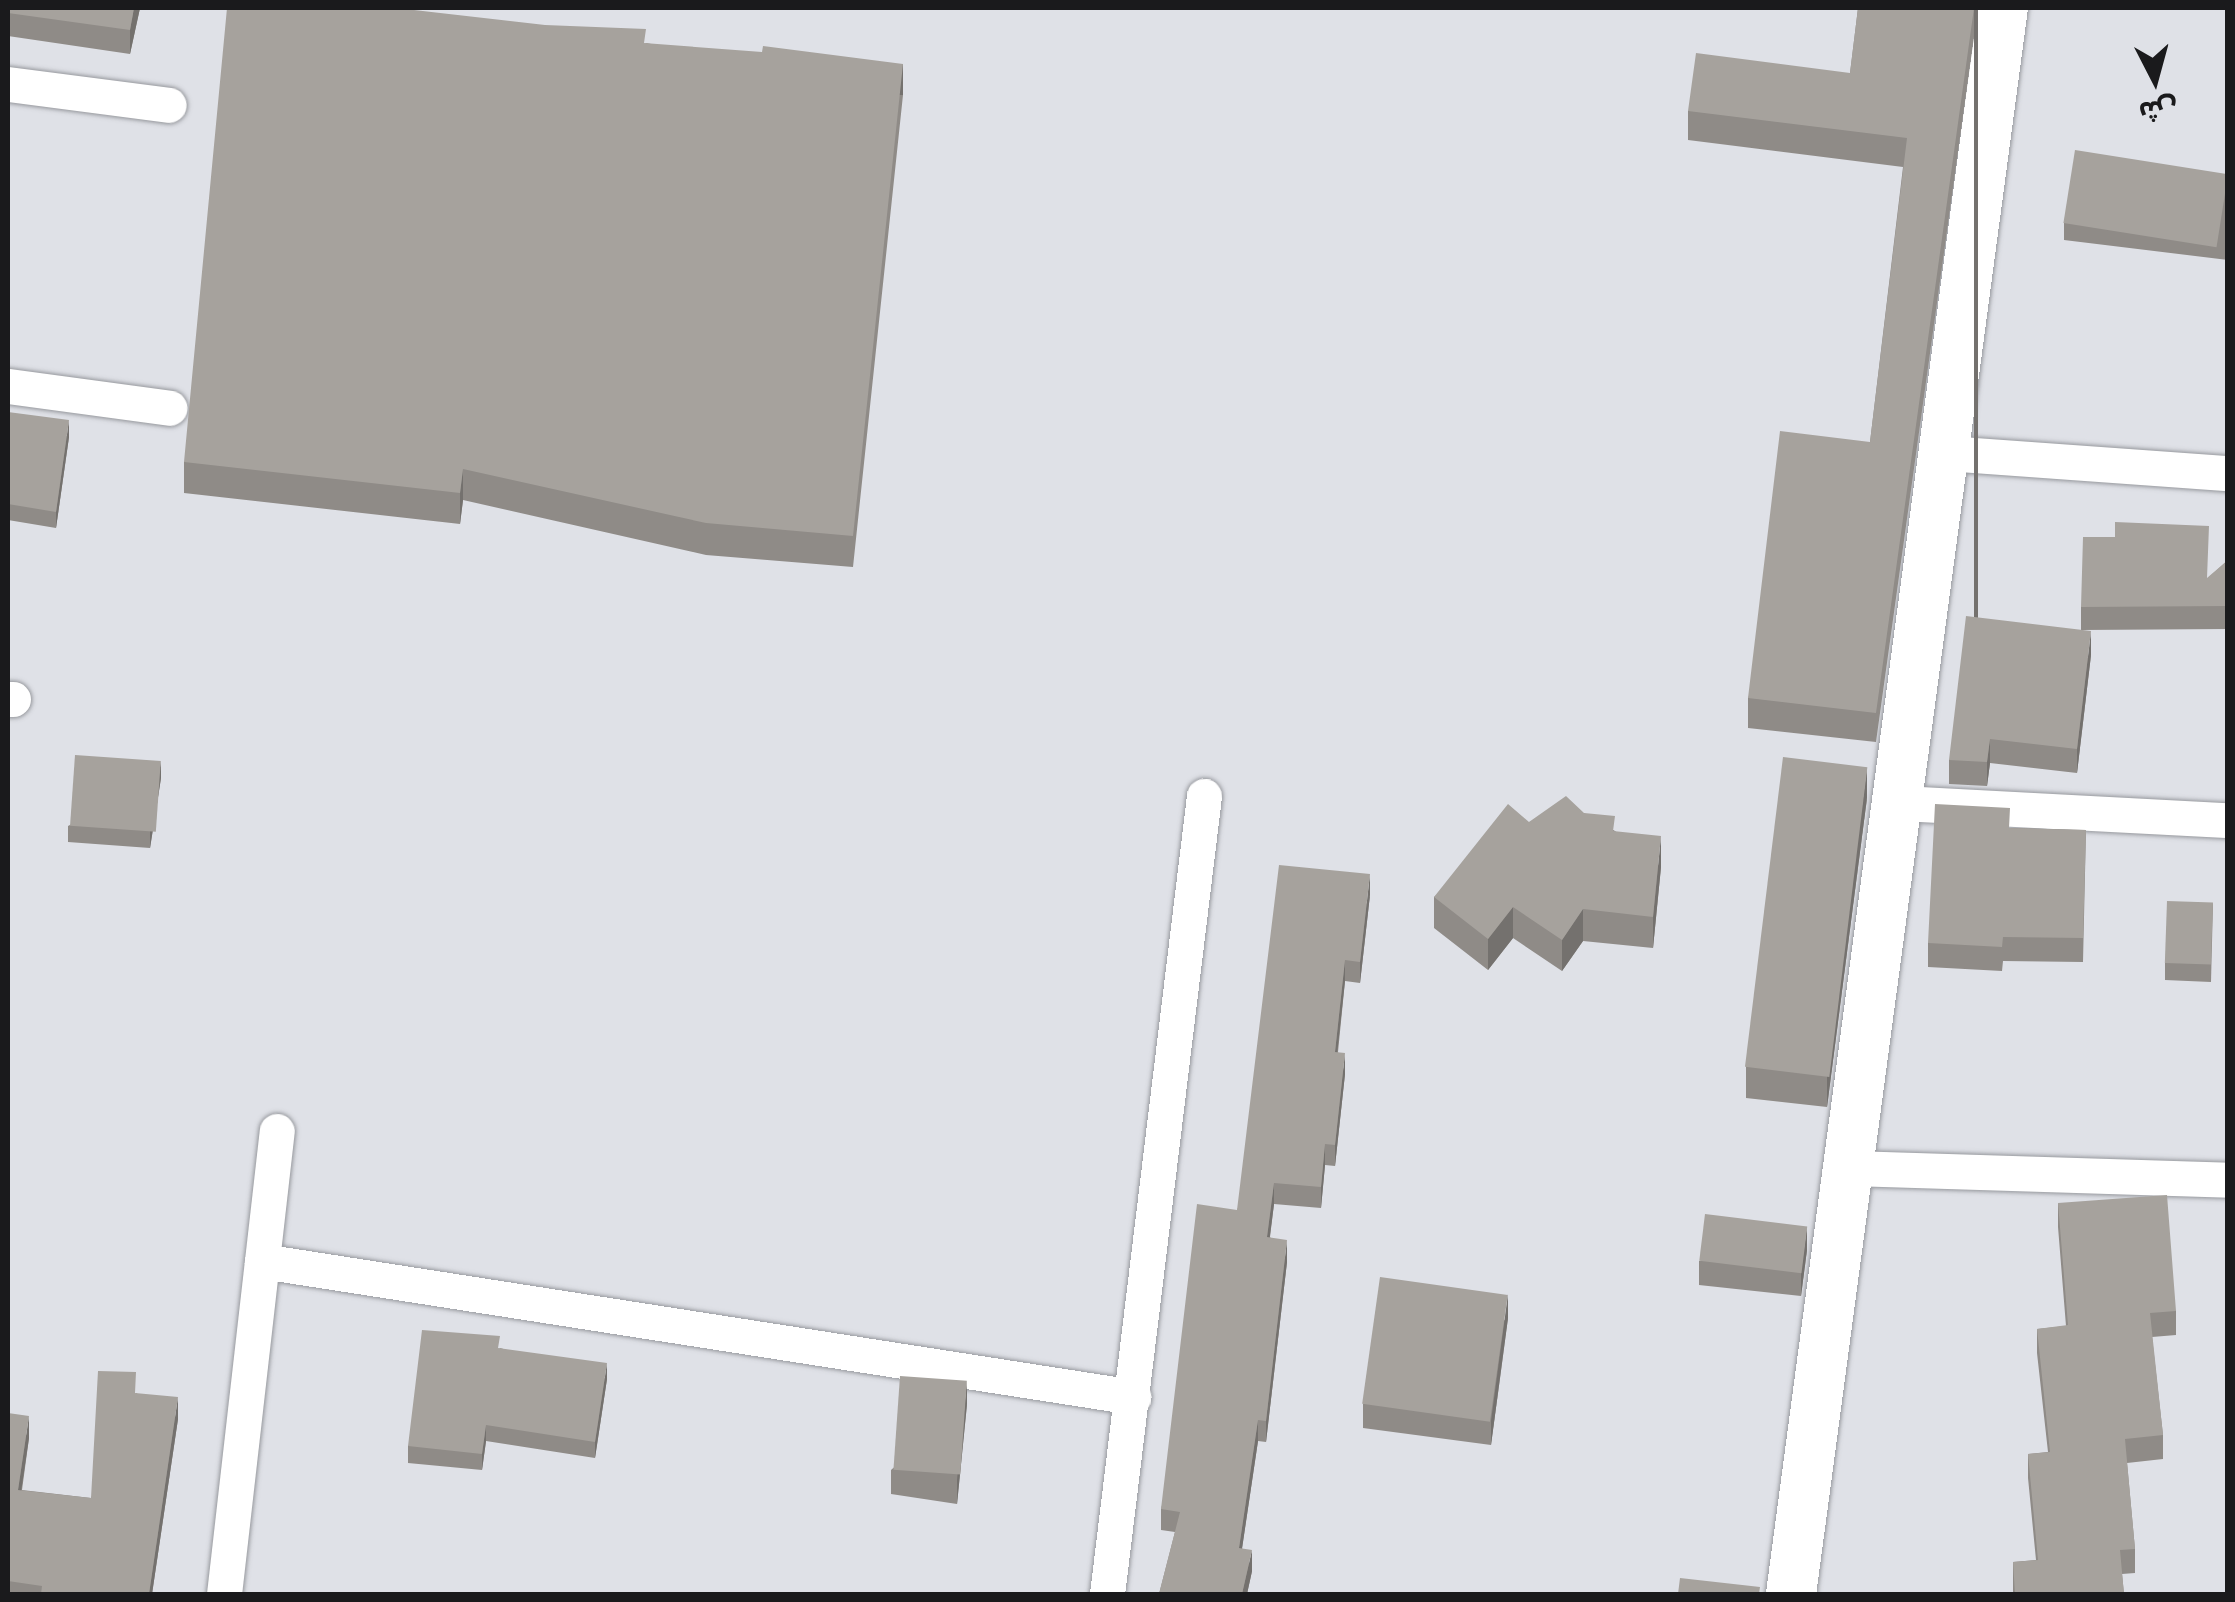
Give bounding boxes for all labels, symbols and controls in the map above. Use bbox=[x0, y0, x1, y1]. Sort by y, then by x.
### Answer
north arrow bbox=[2105, 30, 2205, 130]
text: ش bbox=[2137, 91, 2179, 129]

